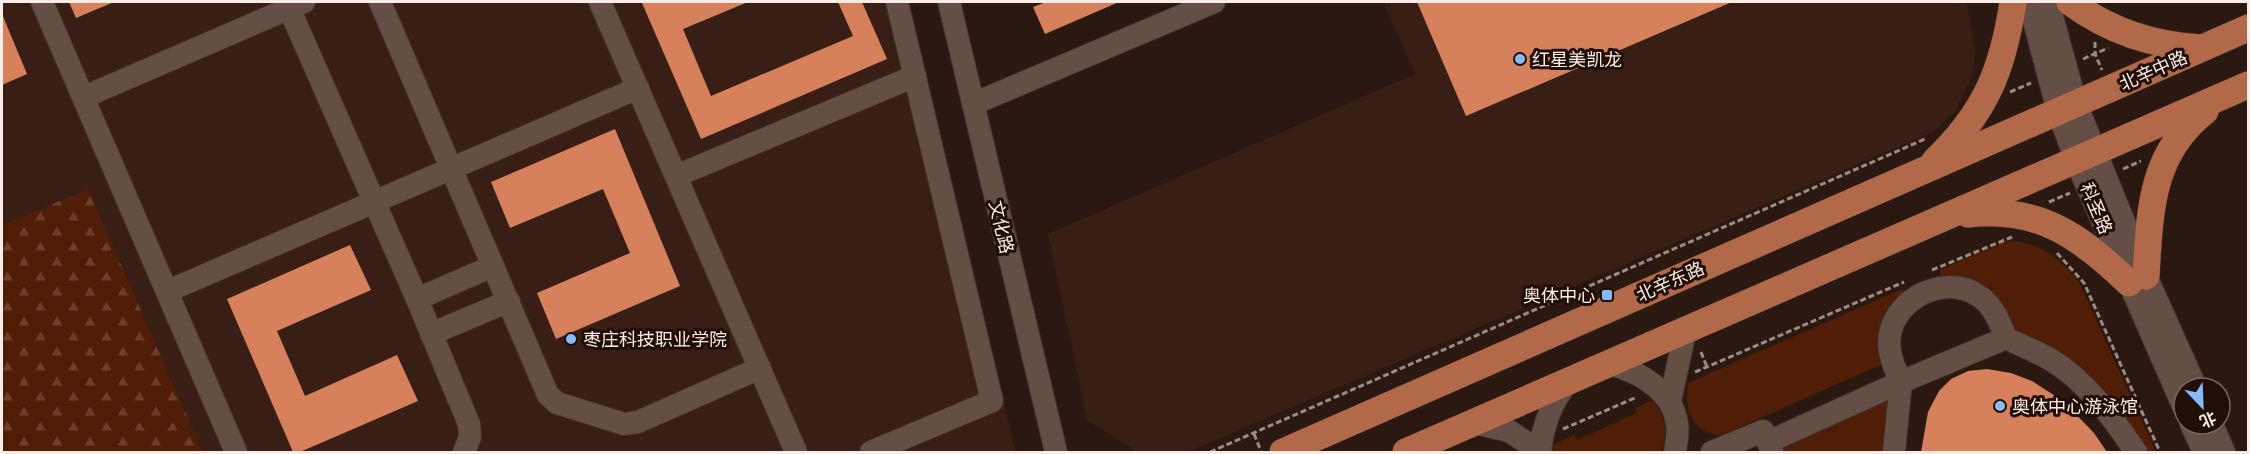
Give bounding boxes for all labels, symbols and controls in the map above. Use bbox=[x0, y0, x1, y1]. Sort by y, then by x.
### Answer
street label: 北辛中路 bbox=[2116, 45, 2190, 95]
place label: 红星美凯龙 bbox=[1532, 48, 1622, 70]
marker: 红星美凯龙 bbox=[1513, 52, 1527, 66]
street label: 科圣路 bbox=[2076, 179, 2118, 237]
street label: 文化路 bbox=[985, 198, 1019, 256]
street label: 北辛东路 bbox=[1633, 256, 1707, 306]
place label: 奥体中心 bbox=[1523, 284, 1595, 306]
marker: 奥体中心 bbox=[1600, 288, 1614, 302]
place label: 枣庄科技职业学院 bbox=[583, 328, 727, 350]
marker: 枣庄科技职业学院 bbox=[564, 332, 578, 346]
north arrow bbox=[2172, 376, 2232, 436]
place label: 奥体中心游泳馆 bbox=[2012, 395, 2138, 417]
marker: 奥体中心游泳馆 bbox=[1993, 399, 2007, 413]
text: 北 bbox=[2197, 408, 2219, 432]

